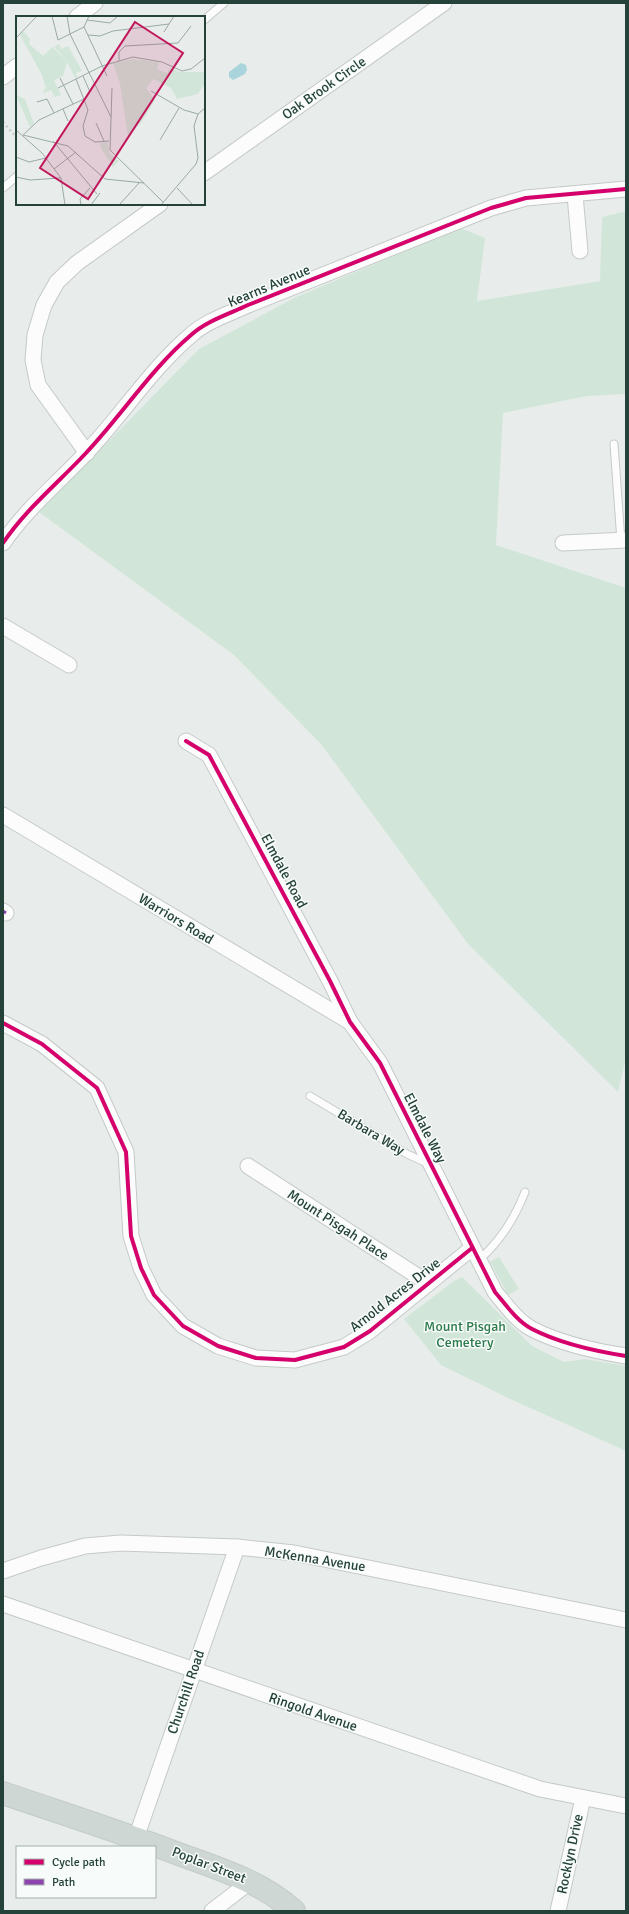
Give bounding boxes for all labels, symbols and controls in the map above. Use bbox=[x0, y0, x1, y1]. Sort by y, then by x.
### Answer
inset map bbox=[16, 16, 205, 205]
street label: Oak Brook Circle bbox=[279, 53, 369, 123]
street label: Kearns Avenue bbox=[225, 261, 313, 311]
street label: Elmdale Road bbox=[257, 831, 311, 911]
street label: Warriors Road bbox=[135, 890, 217, 948]
street label: Elmdale Way bbox=[400, 1090, 450, 1166]
street label: Barbara Way bbox=[334, 1105, 408, 1159]
street label: Mount Pisgah Place bbox=[284, 1186, 392, 1264]
street label: Arnold Acres Drive bbox=[346, 1254, 444, 1336]
park label: Mount Pisgah Cemetery bbox=[424, 1318, 506, 1351]
street label: McKenna Avenue bbox=[263, 1543, 367, 1575]
street label: Churchill Road bbox=[164, 1648, 208, 1736]
street label: Ringold Avenue bbox=[266, 1689, 360, 1735]
street label: Rocklyn Drive bbox=[553, 1812, 587, 1896]
street label: Poplar Street bbox=[169, 1843, 249, 1887]
legend bbox=[16, 1846, 156, 1898]
text: Cycle path bbox=[52, 1855, 105, 1870]
text: Path bbox=[52, 1875, 75, 1890]

